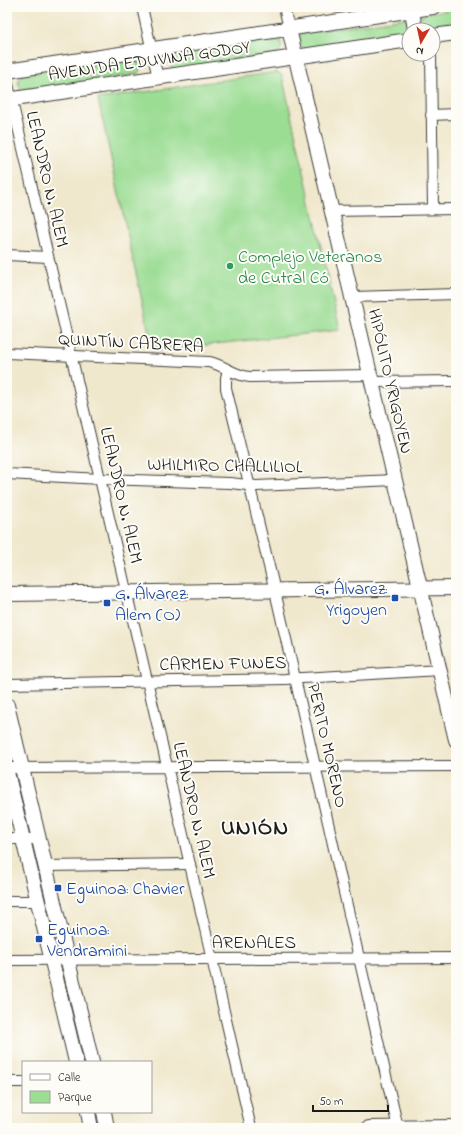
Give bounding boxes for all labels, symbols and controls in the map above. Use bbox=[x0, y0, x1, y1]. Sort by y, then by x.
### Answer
north arrow bbox=[401, 22, 441, 62]
street label: AVENIDA EDUVINA GODOY bbox=[47, 35, 253, 89]
text: N bbox=[415, 42, 425, 59]
street label: LEANDRO N. ALEM bbox=[18, 109, 74, 250]
place label: Complejo Veteranos de Cutral Có bbox=[238, 245, 382, 292]
marker: Complejo Veteranos de Cutral Có bbox=[225, 261, 235, 271]
street label: HIPÓLITO YRIGOYEN bbox=[360, 306, 418, 457]
street label: QUINTÍN CABRERA bbox=[58, 327, 204, 361]
street label: LEANDRO N. ALEM bbox=[92, 425, 148, 566]
street label: WHILMIRO CHALLILIOL bbox=[147, 453, 303, 481]
place label: G. Álvarez: Yrigoyen bbox=[314, 577, 387, 625]
place label: G. Álvarez: Alem (O) bbox=[115, 582, 188, 629]
marker: G. Álvarez: Yrigoyen bbox=[390, 593, 400, 603]
marker: G. Álvarez: Alem (O) bbox=[102, 598, 112, 608]
street label: CARMEN FUNES bbox=[159, 651, 287, 679]
street label: PERITO MORENO bbox=[299, 680, 353, 811]
street label: LEANDRO N. ALEM bbox=[165, 740, 221, 881]
district label: UNIÓN bbox=[221, 813, 289, 845]
place label: Eguinoa: Chavier bbox=[66, 877, 185, 904]
marker: Eguinoa: Chavier bbox=[53, 883, 63, 893]
place label: Eguinoa: Vendramini bbox=[46, 918, 127, 965]
street label: ARENALES bbox=[212, 931, 296, 957]
marker: Eguinoa: Vendramini bbox=[34, 934, 44, 944]
legend bbox=[22, 1061, 152, 1113]
text: Calle bbox=[58, 1069, 81, 1087]
scale bar bbox=[313, 1087, 388, 1113]
text: Parque bbox=[58, 1089, 92, 1107]
text: 50 m bbox=[319, 1093, 343, 1111]

